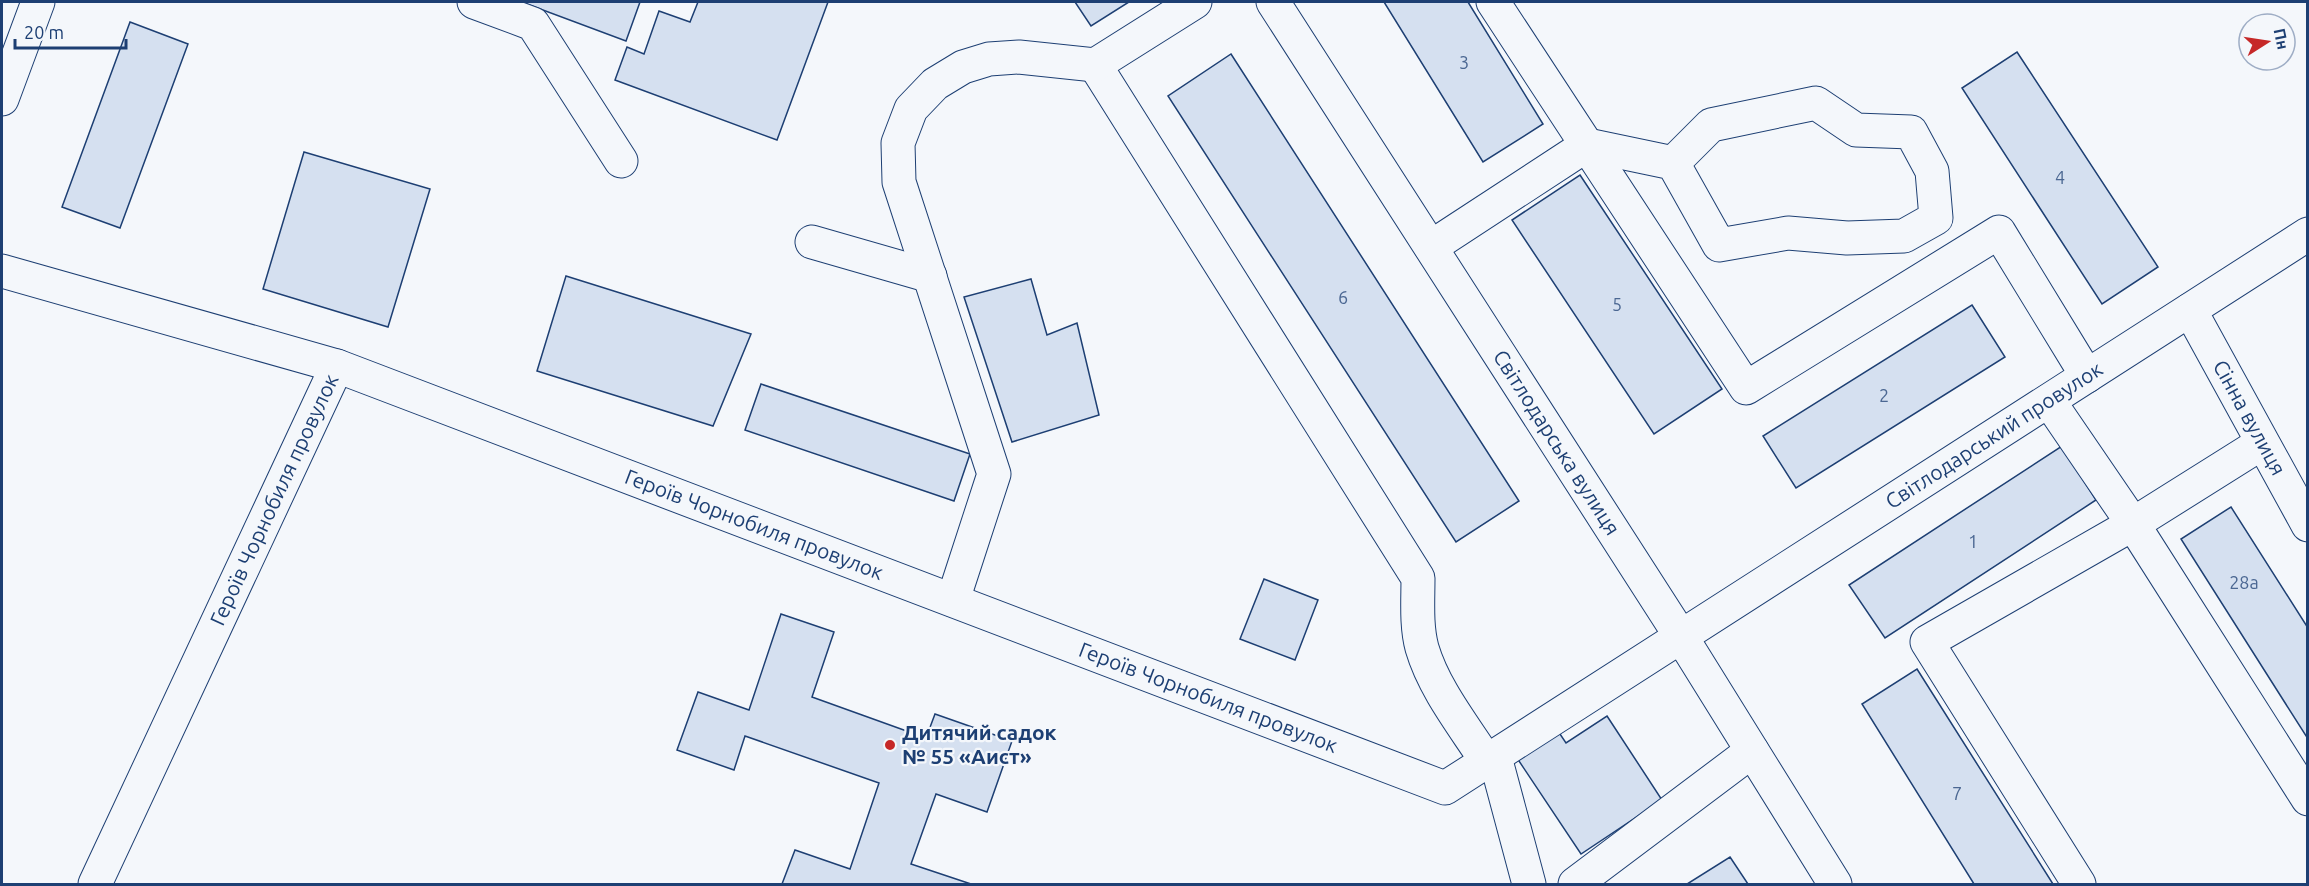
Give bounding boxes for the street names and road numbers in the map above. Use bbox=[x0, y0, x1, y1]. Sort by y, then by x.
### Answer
street label: Світлодарська вулиця bbox=[1489, 345, 1625, 539]
street label: Світлодарський провулок bbox=[1881, 356, 2107, 513]
street label: Сінна вулиця bbox=[2209, 356, 2291, 479]
street label: Героїв Чорнобиля провулок bbox=[205, 370, 343, 629]
street label: Героїв Чорнобиля провулок bbox=[622, 464, 887, 584]
street label: Героїв Чорнобиля провулок bbox=[1076, 637, 1341, 757]

